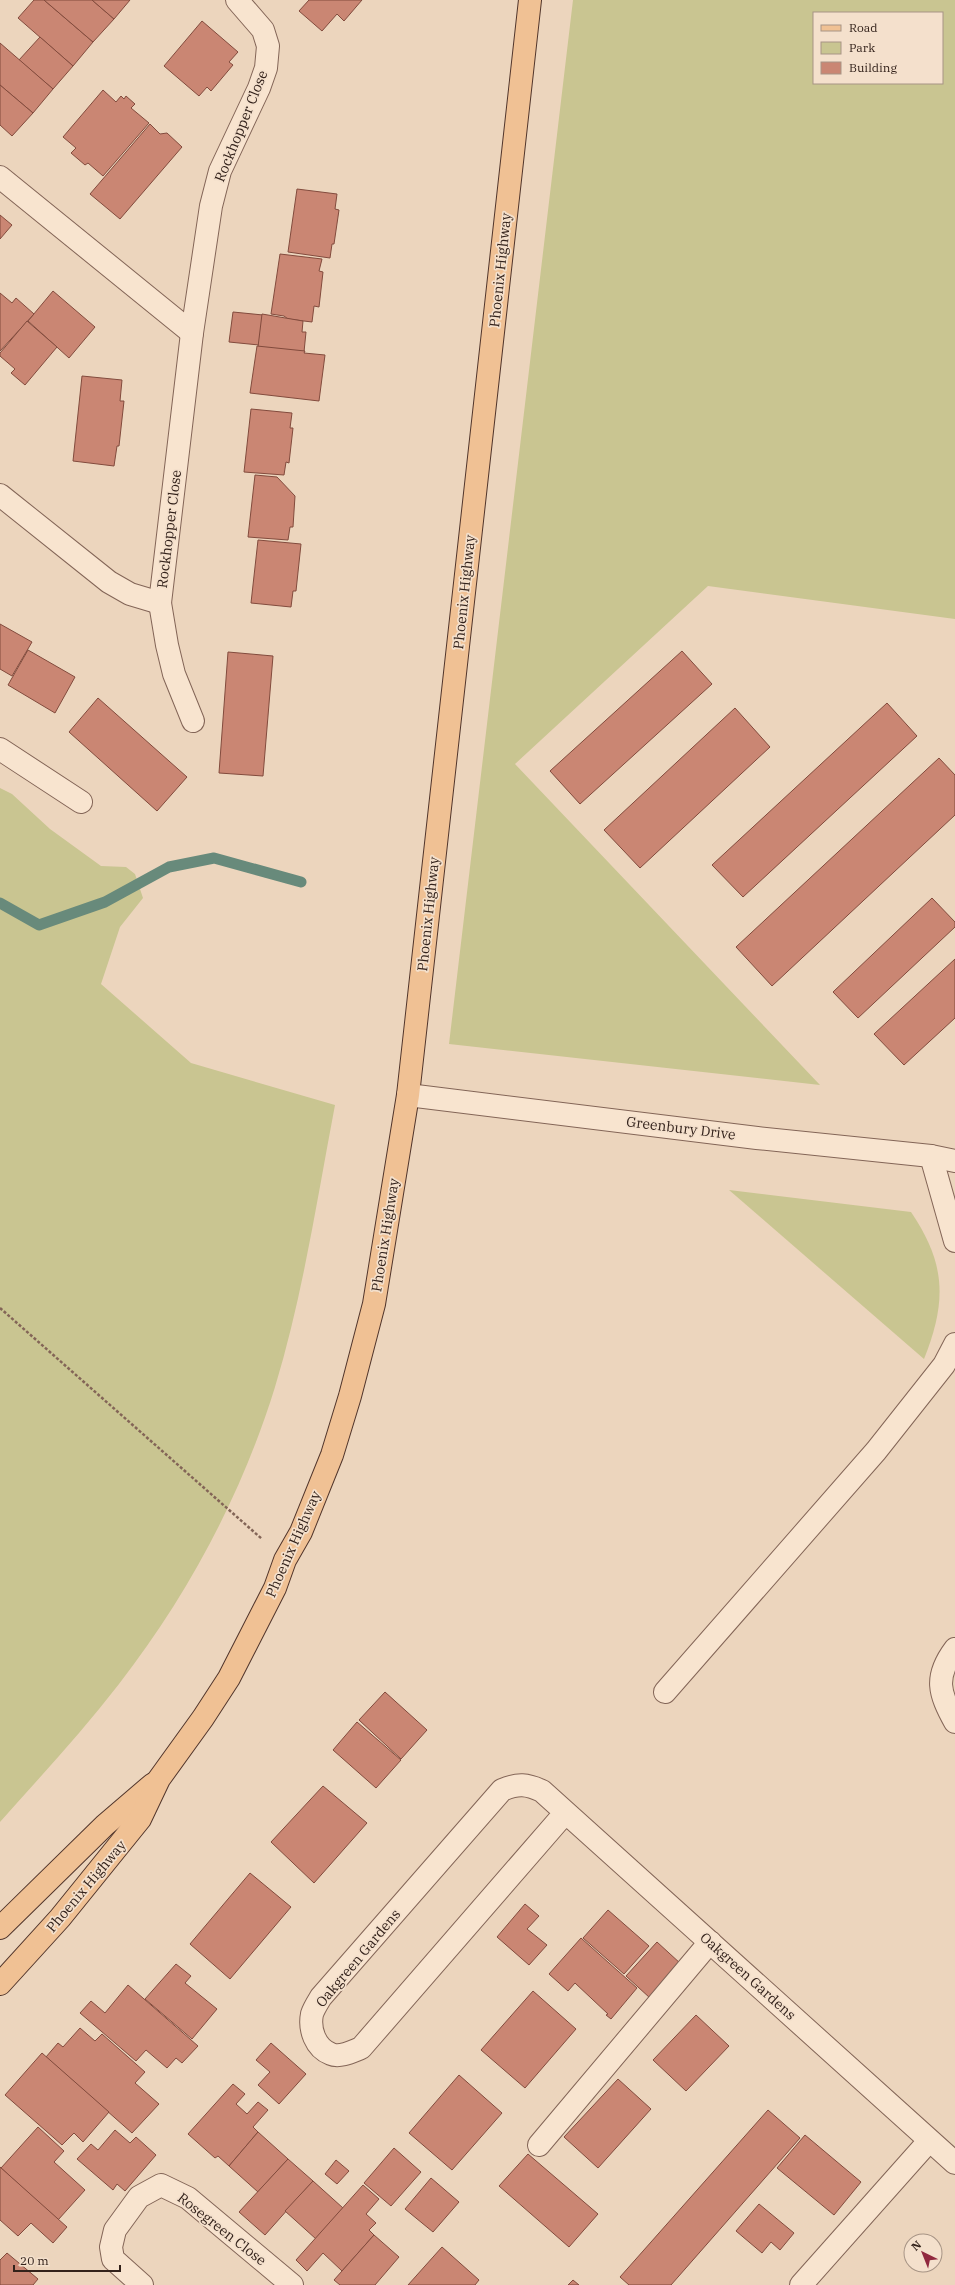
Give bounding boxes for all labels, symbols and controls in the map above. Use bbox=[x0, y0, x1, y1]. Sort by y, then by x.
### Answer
legend bbox=[813, 12, 943, 84]
text: Road bbox=[849, 20, 878, 35]
text: Park bbox=[849, 40, 875, 55]
text: Building bbox=[849, 60, 897, 75]
street label: Rockhopper Close bbox=[210, 67, 272, 185]
street label: Phoenix Highway bbox=[485, 211, 515, 328]
street label: Rockhopper Close bbox=[153, 469, 185, 589]
street label: Phoenix Highway bbox=[449, 533, 479, 650]
street label: Phoenix Highway bbox=[413, 855, 443, 972]
street label: Greenbury Drive bbox=[625, 1112, 737, 1144]
street label: Phoenix Highway bbox=[367, 1176, 403, 1293]
street label: Phoenix Highway bbox=[261, 1487, 325, 1600]
street label: Phoenix Highway bbox=[42, 1836, 130, 1936]
street label: Oakgreen Gardens bbox=[312, 1905, 404, 2011]
street label: Oakgreen Gardens bbox=[696, 1928, 800, 2024]
street label: Rosegreen Close bbox=[174, 2189, 270, 2269]
north arrow bbox=[903, 2233, 943, 2273]
text: N bbox=[908, 2237, 924, 2254]
scale bar bbox=[14, 2247, 120, 2273]
text: 20 m bbox=[20, 2253, 49, 2268]

